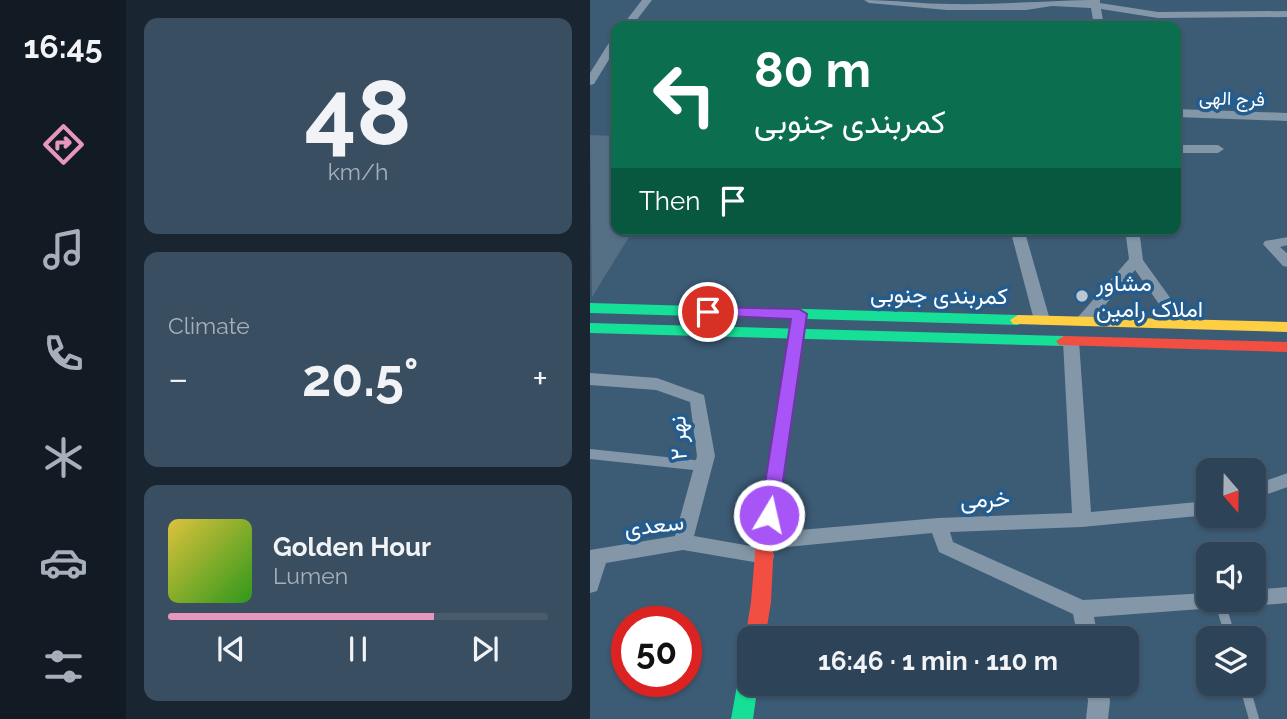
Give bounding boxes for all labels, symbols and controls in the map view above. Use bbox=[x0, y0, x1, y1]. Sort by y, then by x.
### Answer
text: 16:45 bbox=[23, 28, 103, 65]
text: 80 m bbox=[754, 41, 871, 98]
icon: left bbox=[639, 49, 730, 140]
text: 48 bbox=[305, 59, 411, 166]
street label: فرج الهی bbox=[1199, 86, 1265, 112]
text: کمربندی جنوبی bbox=[754, 103, 946, 140]
icon: directions bbox=[39, 120, 88, 169]
text: km/h bbox=[328, 158, 388, 185]
icon: arrive bbox=[714, 182, 752, 220]
text: Then bbox=[639, 186, 700, 216]
icon: music bbox=[39, 225, 88, 274]
place label: مشاور املاک رامین bbox=[1095, 269, 1203, 324]
street label: کمربندی جنوبی bbox=[870, 280, 1008, 311]
pin bbox=[678, 282, 738, 342]
marker: مشاور املاک رامین bbox=[1074, 288, 1090, 304]
icon: arrive bbox=[689, 293, 727, 331]
text: Climate bbox=[168, 312, 250, 339]
icon: phone bbox=[39, 329, 88, 378]
text: 20.5° bbox=[302, 347, 419, 408]
text: − bbox=[168, 356, 188, 401]
text: + bbox=[532, 356, 548, 401]
street label: نهر ۲ bbox=[663, 415, 694, 461]
icon: climate bbox=[39, 433, 88, 482]
north arrow bbox=[1196, 458, 1266, 528]
map controls bbox=[1196, 458, 1266, 696]
position arrow bbox=[732, 478, 806, 552]
street label: خرمی bbox=[959, 484, 1011, 515]
street label: سعدی bbox=[623, 507, 685, 543]
text: Golden Hour bbox=[273, 532, 431, 562]
icon: car bbox=[39, 538, 88, 587]
button: sound bbox=[1196, 542, 1266, 612]
text: Lumen bbox=[273, 562, 348, 589]
speed limit sign: 50 bbox=[611, 606, 702, 697]
button: layers bbox=[1196, 626, 1266, 696]
icon: previous bbox=[212, 630, 250, 668]
icon: pause bbox=[339, 630, 377, 668]
icon: next bbox=[466, 630, 504, 668]
icon: filters bbox=[39, 642, 88, 691]
text: 16:46 · 1 min · 110 m bbox=[818, 646, 1058, 676]

